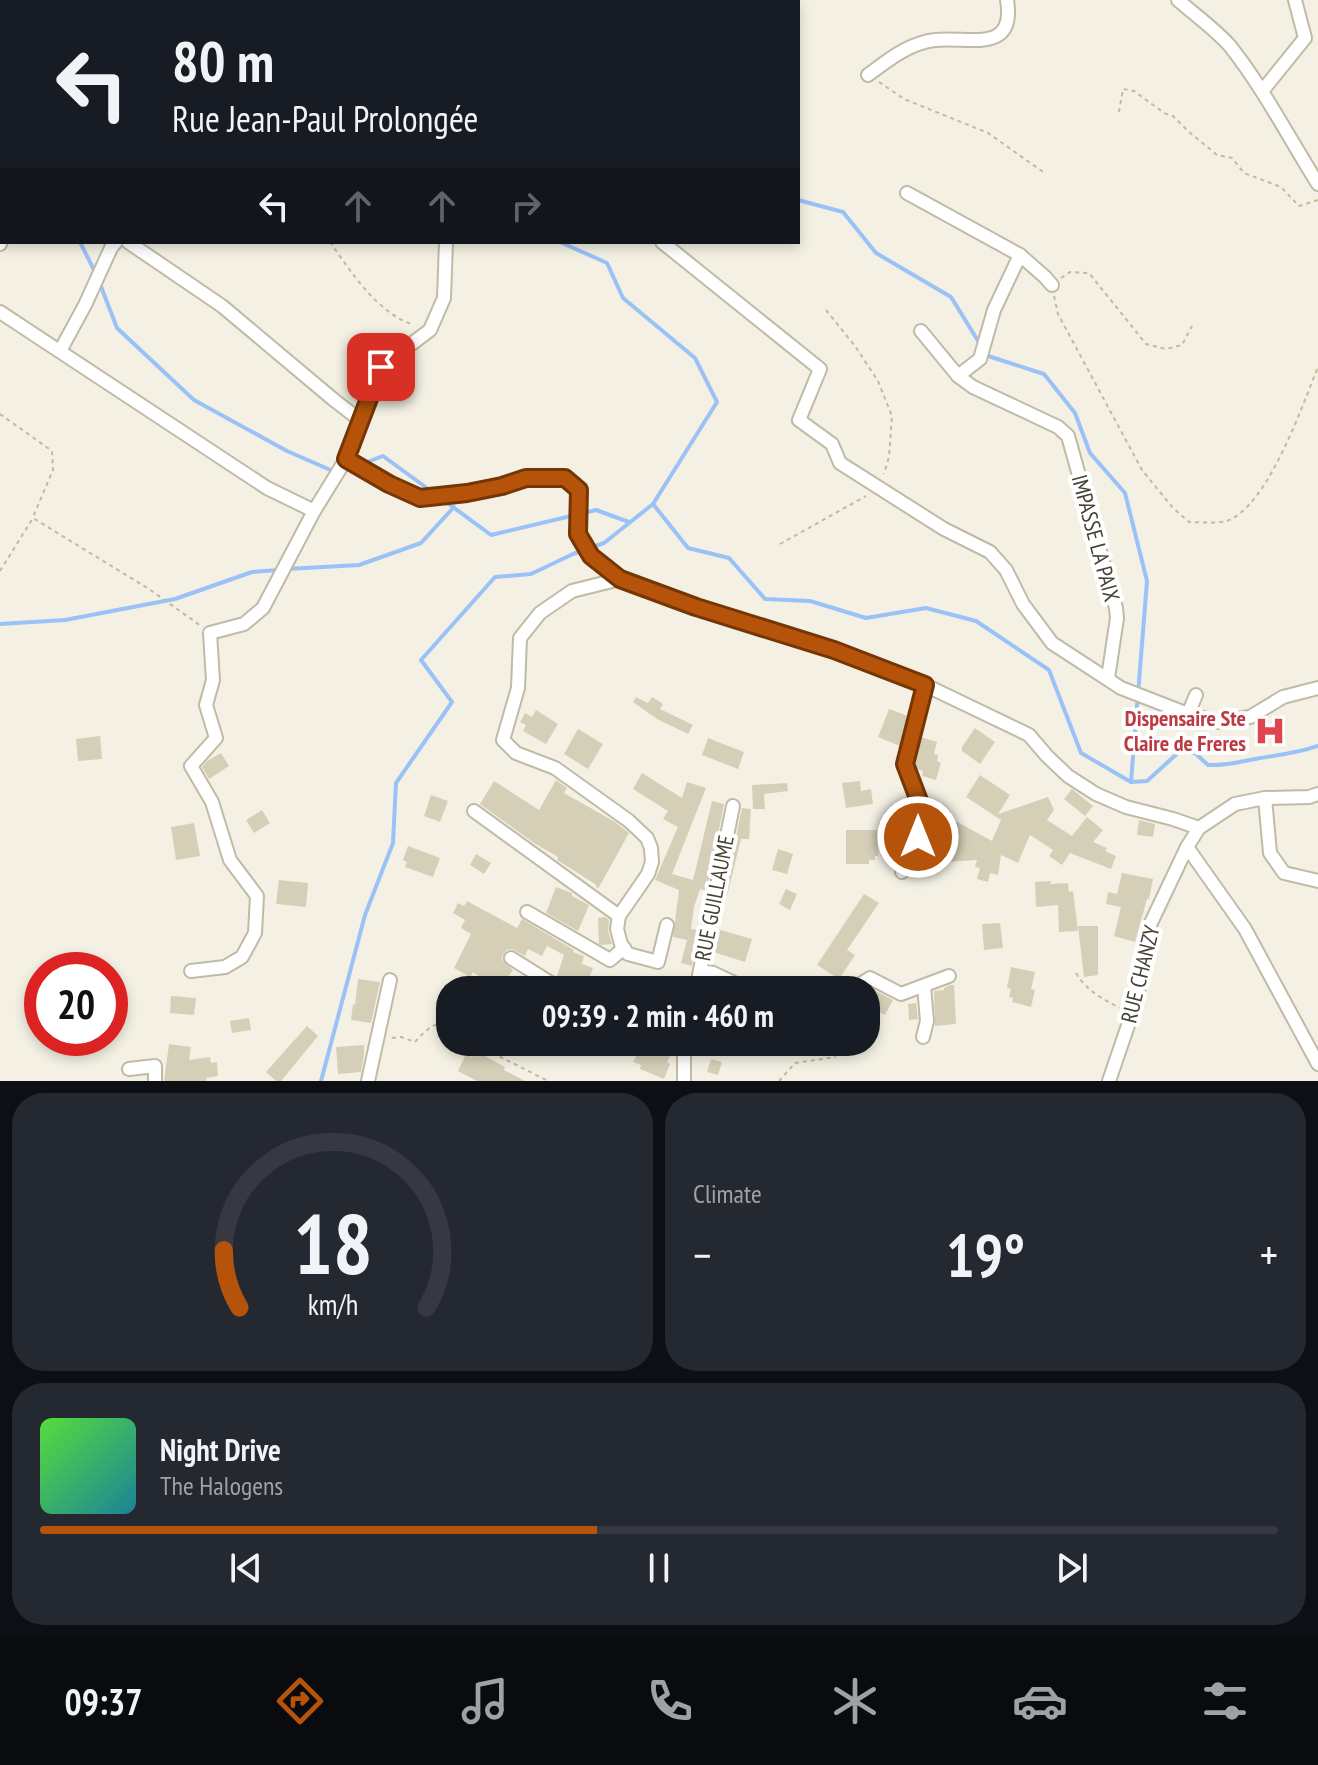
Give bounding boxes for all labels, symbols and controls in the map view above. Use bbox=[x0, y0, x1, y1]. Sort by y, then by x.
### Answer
text: 80 m bbox=[172, 25, 274, 97]
icon: left bbox=[40, 32, 144, 136]
text: Rue Jean-Paul Prolongée bbox=[172, 95, 478, 142]
icon: left bbox=[252, 184, 296, 228]
icon: ahead bbox=[336, 184, 380, 228]
icon: ahead bbox=[420, 184, 464, 228]
icon: right bbox=[504, 184, 548, 228]
pin bbox=[347, 333, 415, 401]
icon: arrive bbox=[359, 345, 403, 389]
street label: IMPASSE LA PAIX bbox=[1066, 472, 1126, 604]
place label: Dispensaire Ste Claire de Freres bbox=[1124, 704, 1246, 757]
hospital icon: Dispensaire Ste Claire de Freres bbox=[1253, 714, 1287, 748]
position arrow bbox=[876, 795, 960, 879]
street label: RUE GUILLAUME bbox=[688, 833, 740, 963]
street label: RUE CHANZY bbox=[1114, 922, 1166, 1026]
speed limit sign: 20 bbox=[24, 952, 128, 1056]
text: 09:39 · 2 min · 460 m bbox=[542, 996, 774, 1035]
text: Climate bbox=[693, 1177, 762, 1210]
text: 18 bbox=[293, 1189, 372, 1297]
text: 19° bbox=[946, 1216, 1025, 1294]
text: − bbox=[693, 1226, 711, 1283]
text: + bbox=[1260, 1226, 1278, 1283]
text: km/h bbox=[307, 1286, 358, 1323]
text: Night Drive bbox=[160, 1430, 281, 1469]
text: The Halogens bbox=[160, 1469, 283, 1502]
icon: previous bbox=[224, 1546, 268, 1590]
icon: pause bbox=[637, 1546, 681, 1590]
icon: next bbox=[1050, 1546, 1094, 1590]
icon: directions bbox=[272, 1673, 328, 1729]
icon: music bbox=[457, 1673, 513, 1729]
icon: phone bbox=[642, 1673, 698, 1729]
icon: climate bbox=[827, 1673, 883, 1729]
icon: car bbox=[1012, 1673, 1068, 1729]
icon: filters bbox=[1197, 1673, 1253, 1729]
text: 09:37 bbox=[65, 1678, 142, 1725]

